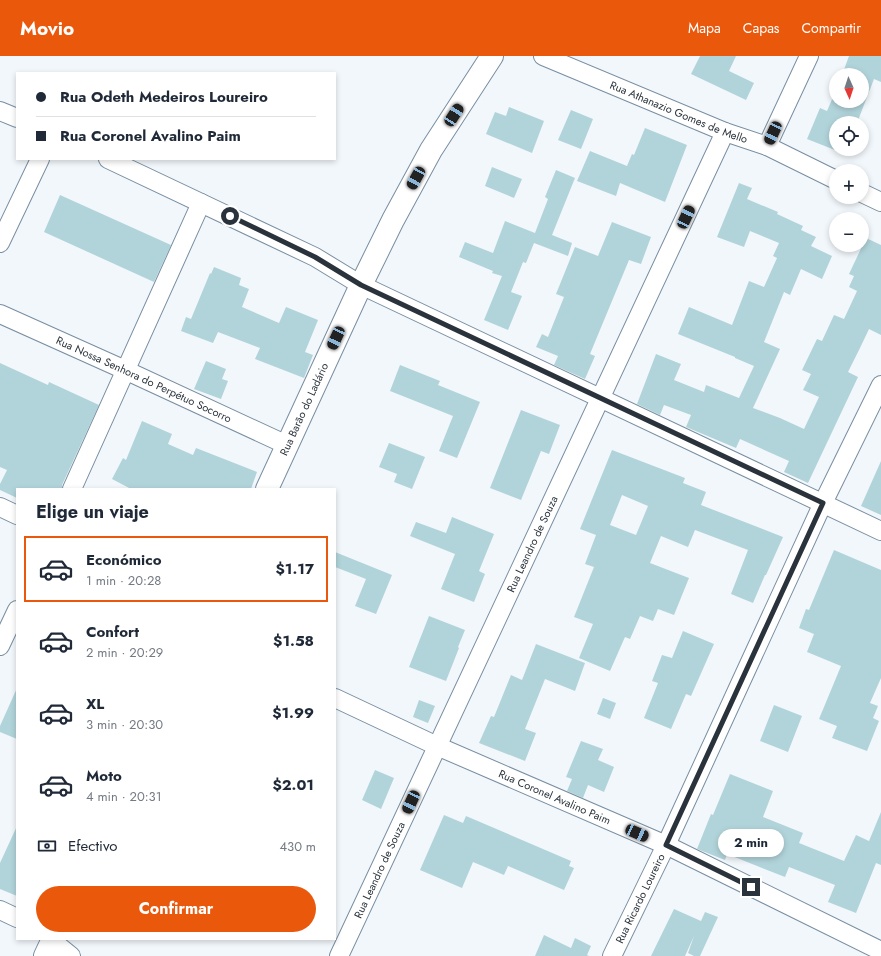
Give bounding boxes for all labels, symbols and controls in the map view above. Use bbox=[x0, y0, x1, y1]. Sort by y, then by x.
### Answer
text: Movio bbox=[20, 15, 74, 42]
text: Mapa bbox=[688, 18, 721, 38]
text: Capas bbox=[743, 18, 780, 38]
text: Compartir bbox=[802, 18, 861, 38]
north arrow bbox=[829, 68, 869, 108]
map controls bbox=[829, 68, 869, 252]
street label: Rua Athanazio Gomes de Mello bbox=[608, 77, 750, 147]
text: Rua Odeth Medeiros Loureiro bbox=[60, 86, 268, 108]
car bbox=[442, 102, 466, 128]
button: locate bbox=[829, 116, 869, 156]
car bbox=[762, 120, 784, 146]
text: Rua Coronel Avalino Paim bbox=[60, 125, 241, 147]
button: + bbox=[829, 164, 869, 204]
car bbox=[405, 165, 427, 191]
car bbox=[675, 204, 697, 230]
route start bbox=[221, 207, 239, 225]
button: − bbox=[829, 212, 869, 252]
car bbox=[325, 325, 347, 351]
street label: Rua Nossa Senhora do Perpétuo Socorro bbox=[54, 332, 234, 426]
street label: Rua Barão do Ladário bbox=[276, 360, 332, 458]
street label: Rua Leandro de Souza bbox=[503, 493, 562, 595]
text: Elige un viaje bbox=[36, 499, 149, 525]
text: Económico bbox=[86, 549, 161, 571]
icon: car bbox=[38, 551, 74, 587]
text: $1.17 bbox=[276, 558, 314, 580]
text: 1 min · 20:28 bbox=[86, 571, 161, 590]
text: Confort bbox=[86, 621, 139, 643]
icon: car bbox=[38, 623, 74, 659]
text: $1.58 bbox=[273, 630, 314, 652]
text: 2 min · 20:29 bbox=[86, 643, 163, 662]
text: XL bbox=[86, 693, 104, 715]
icon: car bbox=[38, 695, 74, 731]
text: $1.99 bbox=[272, 702, 314, 724]
text: 3 min · 20:30 bbox=[86, 715, 163, 734]
text: Moto bbox=[86, 765, 122, 787]
street label: Rua Coronel Avalino Paim bbox=[496, 766, 613, 828]
icon: car bbox=[38, 767, 74, 803]
text: $2.01 bbox=[272, 774, 314, 796]
text: 4 min · 20:31 bbox=[86, 787, 162, 806]
car bbox=[400, 789, 422, 815]
street label: Rua Leandro de Souza bbox=[350, 819, 409, 921]
car bbox=[624, 823, 650, 843]
callout: 2 min bbox=[718, 829, 784, 857]
text: 2 min bbox=[734, 833, 768, 852]
icon: cash bbox=[36, 835, 58, 857]
text: Efectivo bbox=[68, 835, 118, 857]
text: 430 m bbox=[279, 837, 316, 856]
street label: Rua Ricardo Loureiro bbox=[611, 851, 669, 946]
route end bbox=[742, 878, 760, 896]
button: Confirmar bbox=[36, 886, 316, 932]

